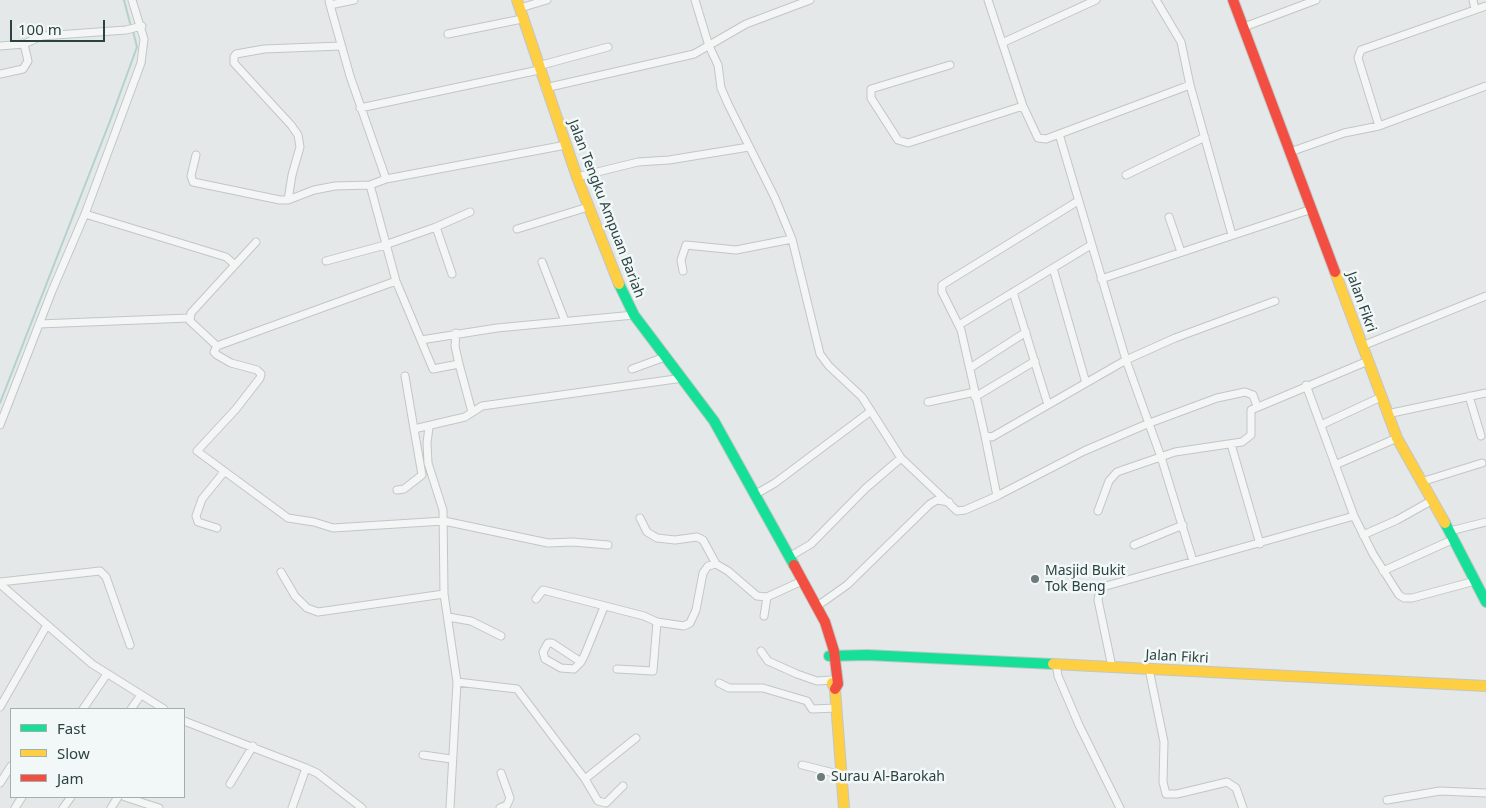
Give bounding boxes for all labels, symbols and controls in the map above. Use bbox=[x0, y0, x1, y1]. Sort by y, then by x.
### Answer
scale bar bbox=[12, 10, 108, 42]
text: 100 m bbox=[18, 19, 62, 39]
street label: Jalan Tengku Ampuan Bariah bbox=[564, 118, 648, 300]
street label: Jalan Fikri bbox=[1342, 269, 1380, 335]
place label: Masjid Bukit Tok Beng bbox=[1045, 563, 1126, 596]
marker: Masjid Bukit Tok Beng bbox=[1029, 573, 1041, 585]
street label: Jalan Fikri bbox=[1145, 647, 1209, 667]
legend bbox=[10, 708, 185, 798]
text: Fast bbox=[57, 718, 86, 738]
text: Slow bbox=[57, 743, 90, 763]
text: Jam bbox=[57, 768, 84, 788]
place label: Surau Al-Barokah bbox=[831, 769, 945, 785]
marker: Surau Al-Barokah bbox=[815, 771, 827, 783]

